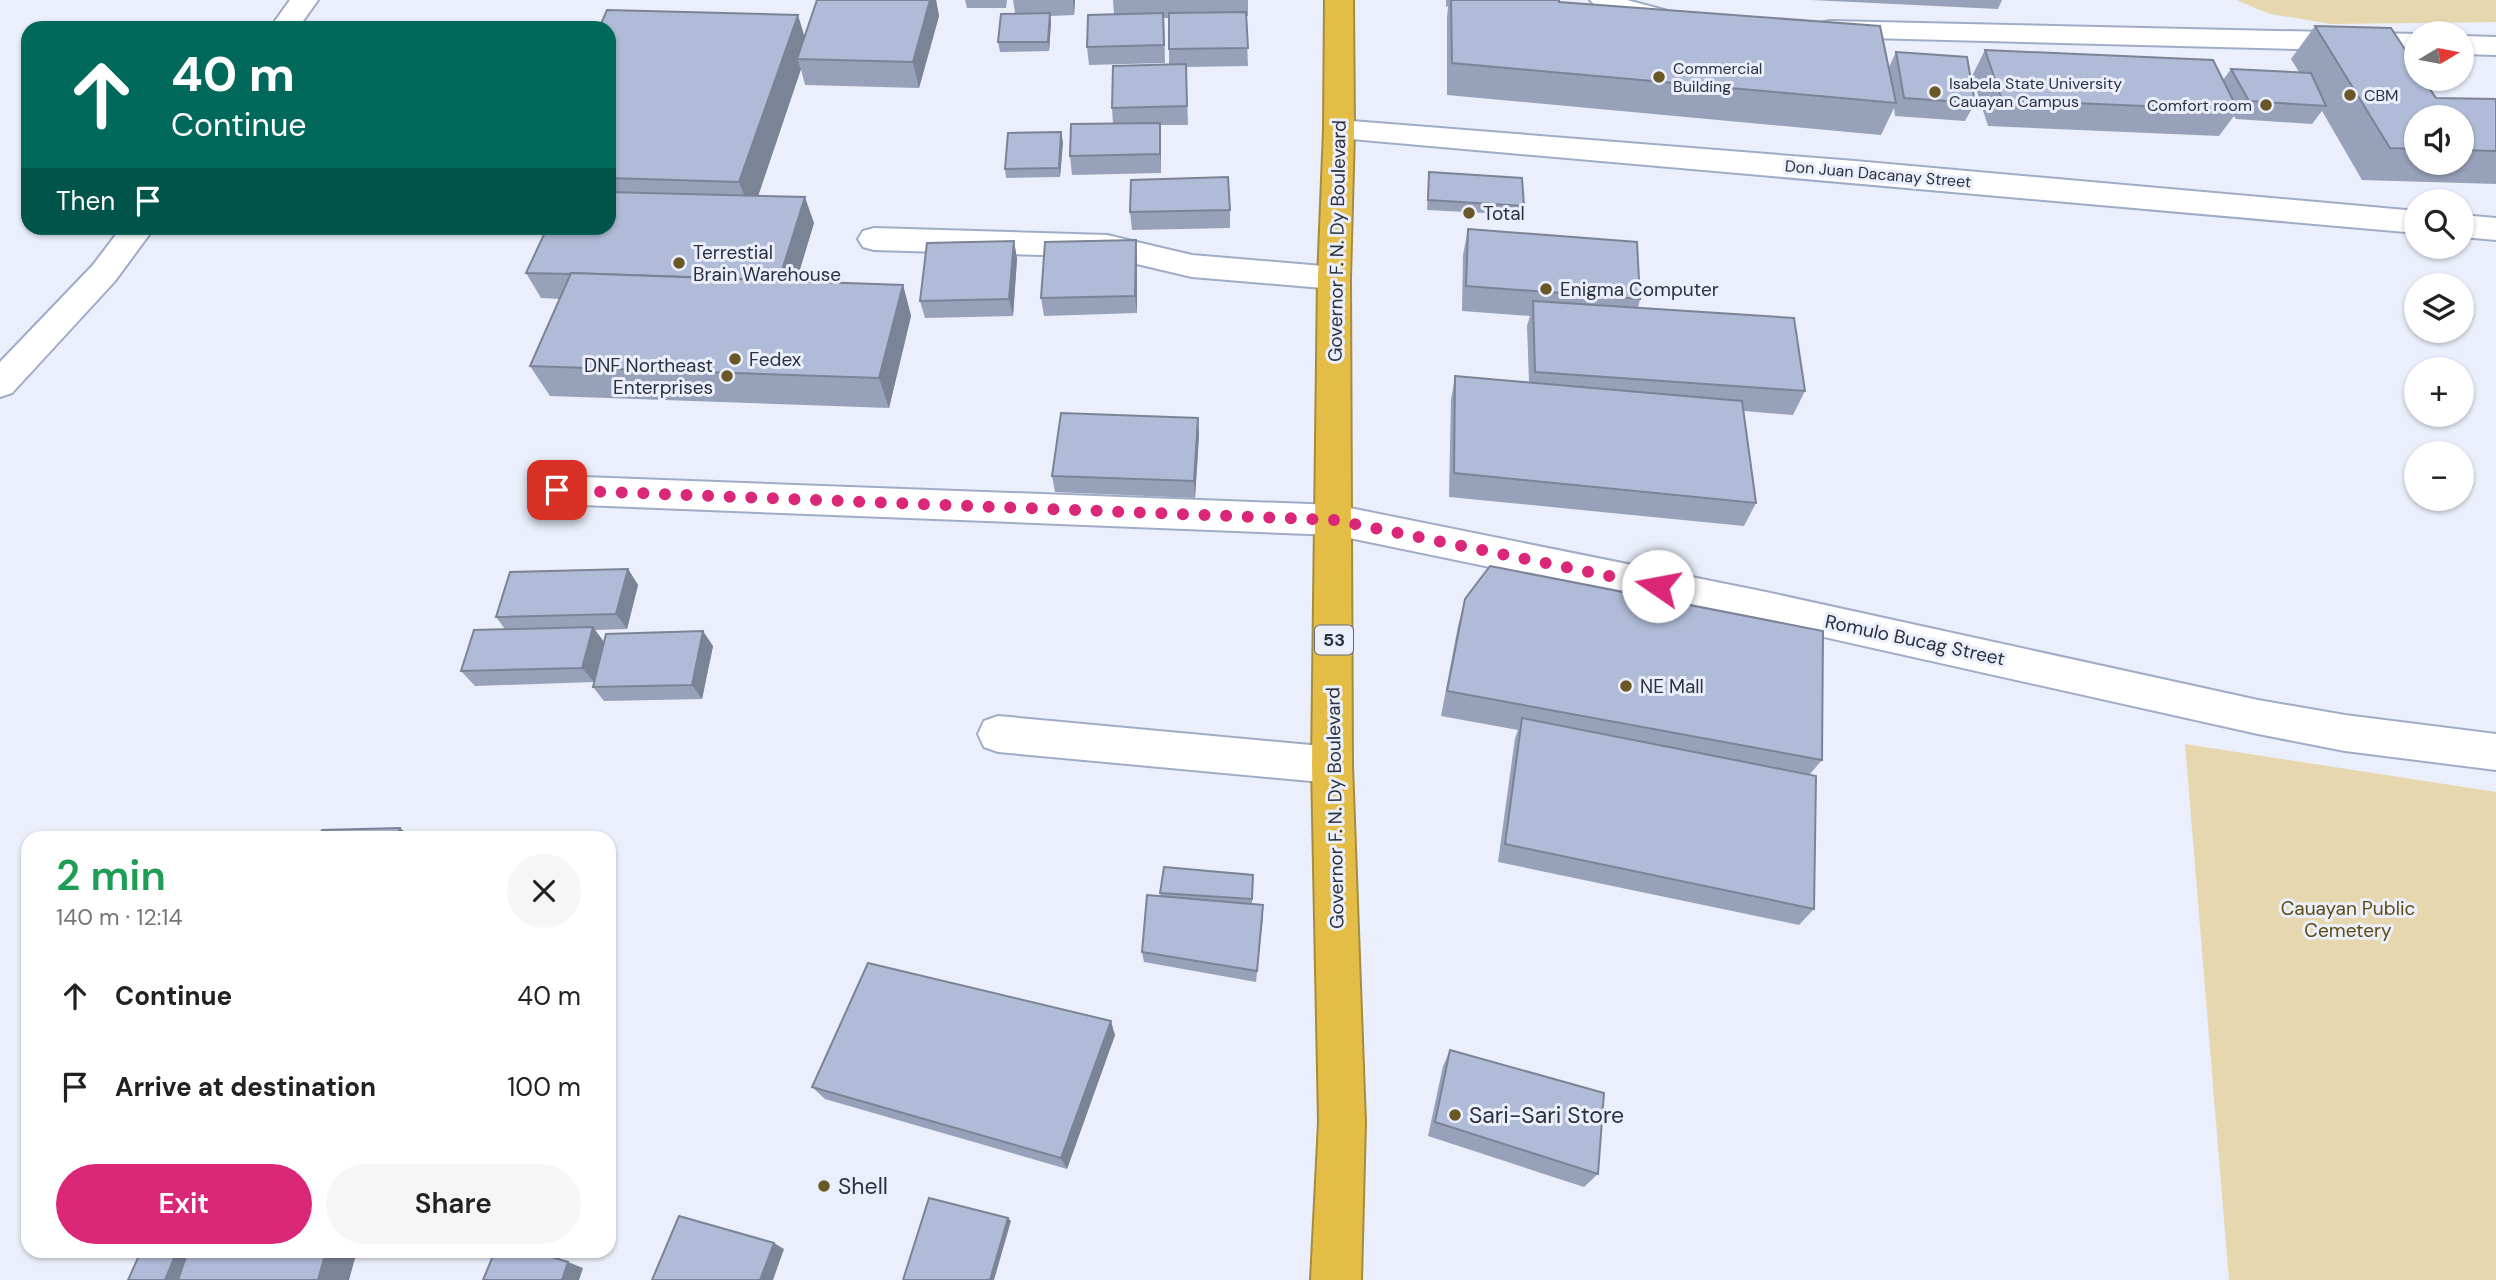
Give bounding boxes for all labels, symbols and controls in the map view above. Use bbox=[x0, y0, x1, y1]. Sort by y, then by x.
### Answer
north arrow bbox=[2404, 21, 2474, 91]
map controls bbox=[2404, 21, 2474, 511]
text: 40 m bbox=[171, 42, 295, 106]
icon: ahead bbox=[56, 49, 147, 140]
place label: Commercial Building bbox=[1673, 58, 1762, 97]
marker: Commercial Building bbox=[1651, 69, 1667, 85]
place label: Isabela State University Cauayan Campus bbox=[1949, 73, 2122, 112]
marker: Isabela State University Cauayan Campus bbox=[1927, 84, 1943, 100]
place label: CBM bbox=[2364, 85, 2399, 106]
marker: CBM bbox=[2342, 87, 2358, 103]
place label: Comfort room bbox=[2147, 95, 2252, 116]
marker: Comfort room bbox=[2258, 97, 2274, 113]
text: Continue bbox=[171, 104, 306, 146]
button: sound bbox=[2404, 105, 2474, 175]
street label: Governor F. N. Dy Boulevard bbox=[1322, 120, 1352, 362]
street label: Don Juan Dacanay Street bbox=[1784, 155, 1972, 193]
icon: arrive bbox=[129, 182, 167, 220]
text: Then bbox=[56, 184, 115, 218]
button: search bbox=[2404, 189, 2474, 259]
place label: Total bbox=[1483, 201, 1525, 226]
marker: Total bbox=[1461, 205, 1477, 221]
place label: Terrestial Brain Warehouse bbox=[693, 240, 841, 287]
marker: Terrestial Brain Warehouse bbox=[671, 255, 687, 271]
button: layers bbox=[2404, 273, 2474, 343]
place label: Enigma Computer bbox=[1560, 277, 1719, 302]
marker: Enigma Computer bbox=[1538, 281, 1554, 297]
place label: Fedex bbox=[749, 347, 802, 372]
marker: Fedex bbox=[727, 351, 743, 367]
place label: DNF Northeast Enterprises bbox=[584, 353, 713, 400]
button: + bbox=[2404, 357, 2474, 427]
marker: DNF Northeast Enterprises bbox=[719, 368, 735, 384]
button: − bbox=[2404, 441, 2474, 511]
pin bbox=[527, 460, 587, 520]
icon: arrive bbox=[538, 471, 576, 509]
position arrow bbox=[1621, 549, 1695, 623]
street label: Romulo Bucag Street bbox=[1823, 609, 2007, 671]
road number: 53 bbox=[1315, 626, 1353, 654]
place label: NE Mall bbox=[1640, 674, 1704, 699]
marker: NE Mall bbox=[1618, 678, 1634, 694]
street label: Governor F. N. Dy Boulevard bbox=[1320, 687, 1350, 929]
text: 2 min bbox=[56, 848, 166, 903]
button: close bbox=[507, 854, 581, 928]
park label: Cauayan Public Cemetery bbox=[2281, 896, 2415, 943]
text: 140 m · 12:14 bbox=[56, 902, 182, 932]
icon: ahead bbox=[56, 977, 94, 1015]
text: Continue bbox=[115, 979, 232, 1013]
text: 40 m bbox=[517, 979, 581, 1013]
icon: arrive bbox=[56, 1068, 94, 1106]
text: Arrive at destination bbox=[115, 1070, 376, 1104]
text: 100 m bbox=[507, 1070, 581, 1104]
place label: Sari-Sari Store bbox=[1469, 1100, 1624, 1130]
marker: Sari-Sari Store bbox=[1447, 1107, 1463, 1123]
button: Exit bbox=[56, 1164, 312, 1244]
button: Share bbox=[326, 1164, 581, 1244]
place label: Shell bbox=[838, 1171, 888, 1201]
marker: Shell bbox=[816, 1178, 832, 1194]

